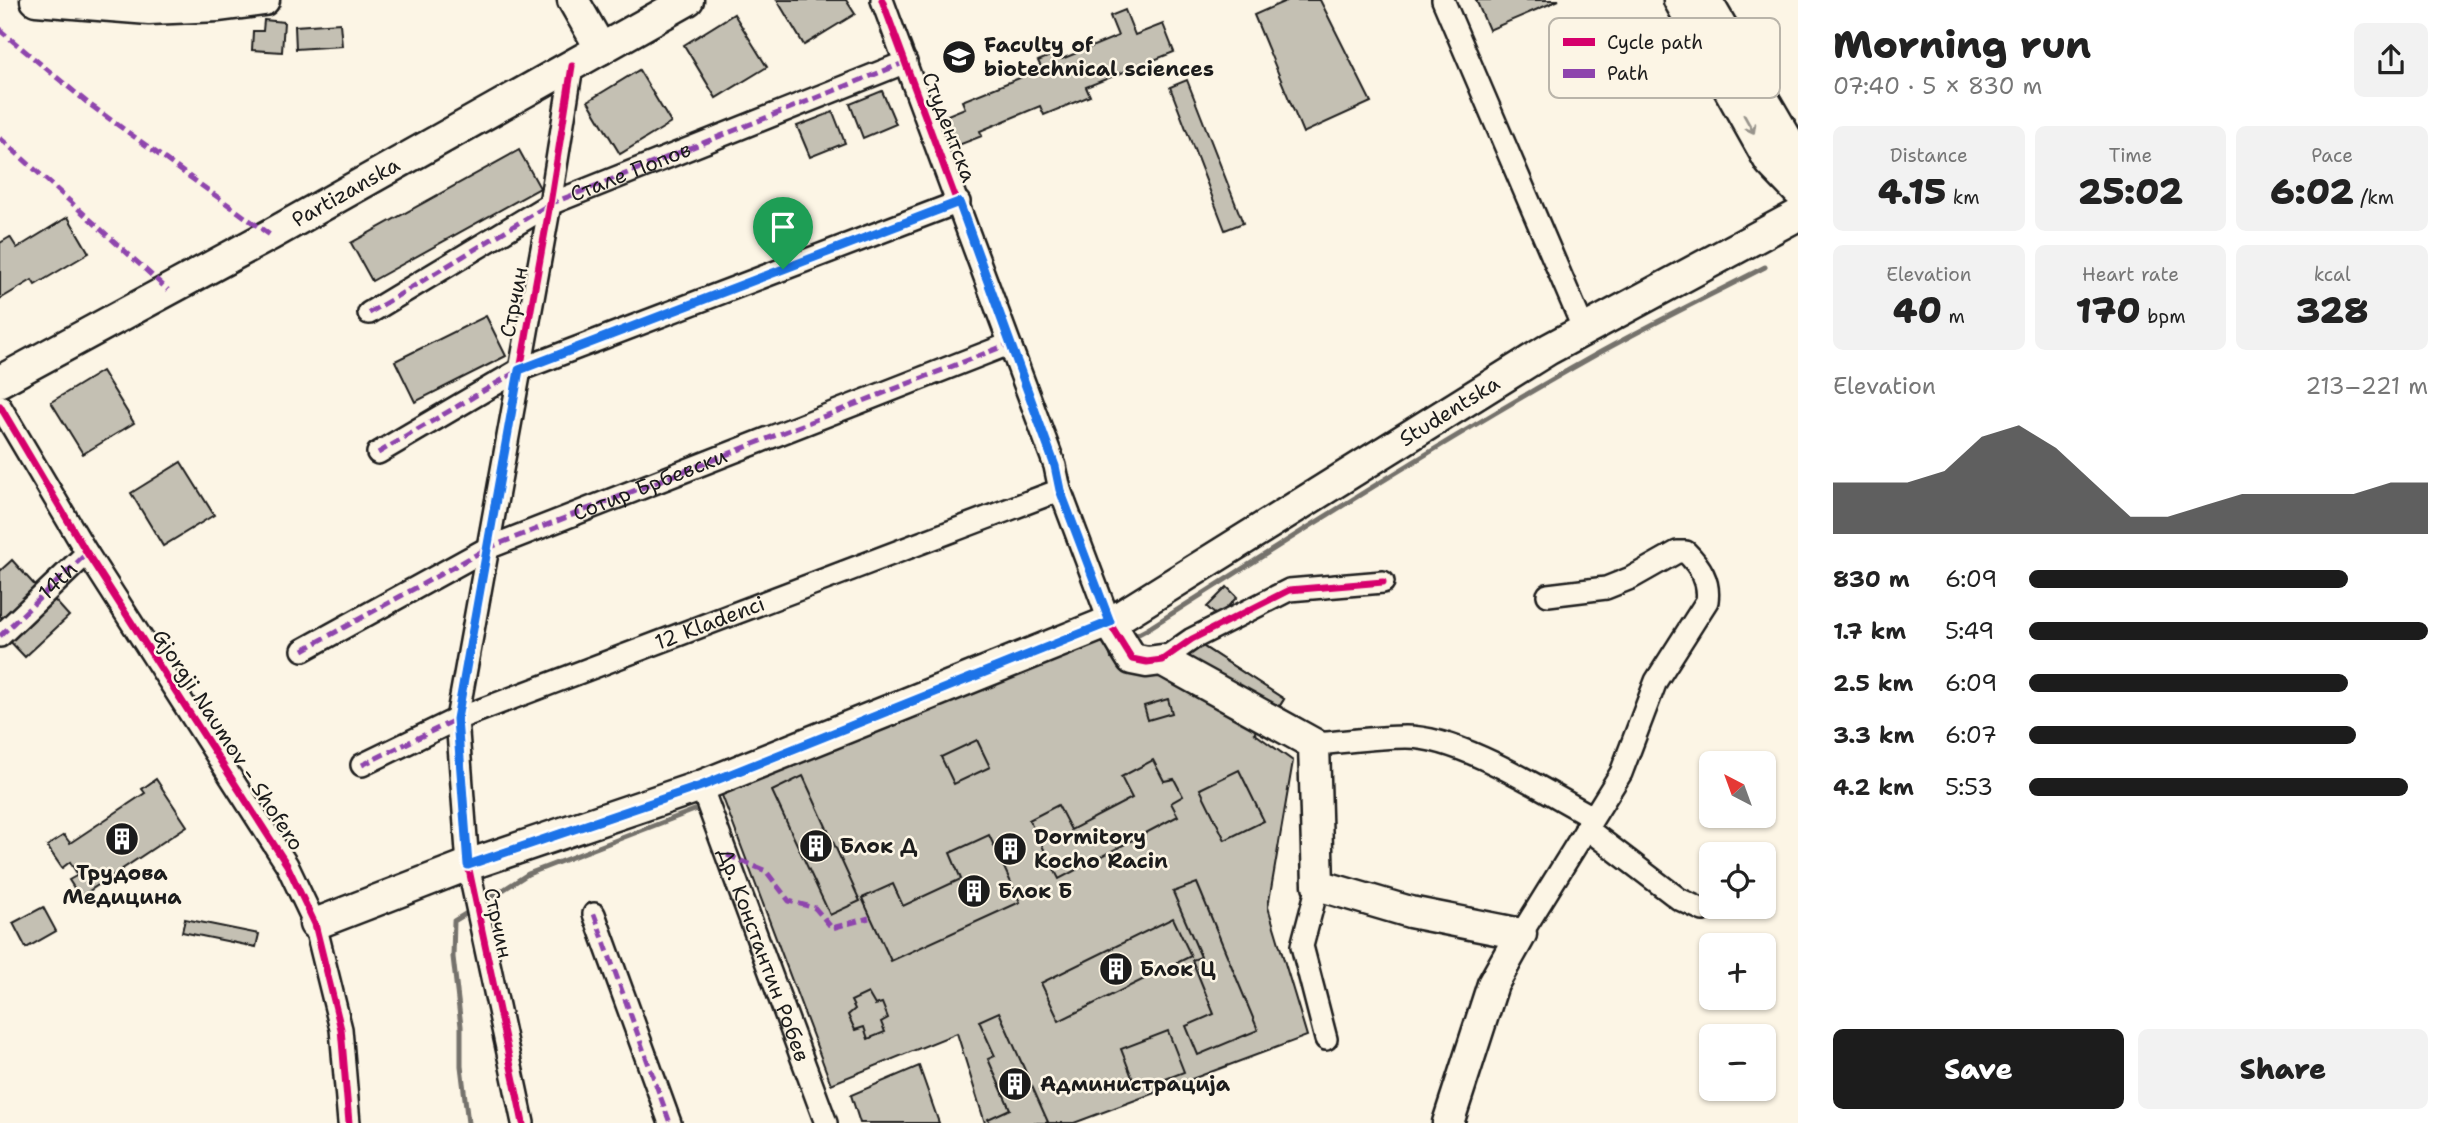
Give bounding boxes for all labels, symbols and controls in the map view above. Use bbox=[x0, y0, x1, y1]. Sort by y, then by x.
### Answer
legend bbox=[1549, 18, 1780, 98]
text: Morning run bbox=[1833, 19, 2091, 70]
button: share bbox=[2354, 23, 2428, 97]
text: Cycle path bbox=[1607, 30, 1703, 55]
place label: Faculty of biotechnical sciences bbox=[984, 31, 1214, 83]
school or university icon: Faculty of biotechnical sciences bbox=[940, 38, 978, 76]
text: Path bbox=[1607, 61, 1649, 86]
street label: Студентска bbox=[915, 68, 983, 186]
text: 07:40 · 5 × 830 m bbox=[1833, 71, 2042, 101]
one-way arrow bbox=[1742, 113, 1756, 133]
street label: Стале Попов bbox=[566, 135, 695, 209]
text: Distance bbox=[1890, 143, 1968, 168]
text: Time bbox=[2109, 143, 2152, 168]
text: Pace bbox=[2311, 143, 2353, 168]
street label: Partizanska bbox=[287, 151, 405, 234]
text: 4.15 bbox=[1878, 168, 1946, 215]
text: 25:02 bbox=[2078, 168, 2183, 215]
text: 6:02 bbox=[2270, 168, 2354, 215]
text: km bbox=[1946, 185, 1980, 210]
text: /km bbox=[2354, 185, 2394, 210]
pin bbox=[753, 197, 813, 269]
icon: arrive bbox=[764, 208, 802, 246]
text: Elevation bbox=[1886, 262, 1971, 287]
text: Heart rate bbox=[2082, 262, 2179, 287]
text: kcal bbox=[2314, 262, 2351, 287]
street label: Стрчин bbox=[493, 264, 535, 340]
text: 40 bbox=[1893, 287, 1942, 334]
text: 170 bbox=[2075, 287, 2141, 334]
text: 328 bbox=[2296, 287, 2368, 334]
text: m bbox=[1942, 304, 1965, 329]
text: bpm bbox=[2141, 304, 2186, 329]
street label: Studentska bbox=[1394, 369, 1505, 453]
text: Elevation bbox=[1833, 371, 1936, 401]
text: 213–221 m bbox=[2305, 371, 2428, 401]
street label: Сотир Брбевски bbox=[569, 442, 731, 527]
street label: 14th bbox=[32, 555, 84, 606]
text: 830 m bbox=[1833, 564, 1910, 594]
text: 6:09 bbox=[1945, 564, 1997, 594]
street label: 12 Kladenci bbox=[651, 589, 769, 657]
text: 1.7 km bbox=[1833, 616, 1906, 646]
text: 5:49 bbox=[1945, 616, 1994, 646]
street label: Gjorgji Naumov - Shofero bbox=[146, 624, 310, 856]
text: 2.5 km bbox=[1833, 668, 1914, 698]
text: 6:09 bbox=[1945, 668, 1997, 698]
text: 3.3 km bbox=[1833, 720, 1914, 750]
text: 6:07 bbox=[1945, 720, 1997, 750]
north arrow bbox=[1699, 751, 1776, 828]
map controls bbox=[1699, 751, 1776, 1101]
text: 4.2 km bbox=[1833, 772, 1914, 802]
text: 5:53 bbox=[1945, 772, 1993, 802]
building icon: Трудова Медицина bbox=[103, 820, 141, 858]
place label: Dormitory Kocho Racin bbox=[1034, 823, 1168, 875]
building icon: Блок Д bbox=[797, 827, 835, 865]
building icon: Dormitory Kocho Racin bbox=[991, 830, 1029, 868]
place label: Блок Д bbox=[840, 832, 917, 860]
button: locate bbox=[1699, 842, 1776, 919]
street label: Др. Константин Робев bbox=[711, 844, 816, 1066]
place label: Трудова Медицина bbox=[62, 859, 182, 911]
building icon: Блок Б bbox=[955, 872, 993, 910]
place label: Блок Б bbox=[998, 877, 1072, 905]
street label: Стрчин bbox=[477, 885, 519, 961]
button: + bbox=[1699, 933, 1776, 1010]
building icon: Блок Ц bbox=[1097, 950, 1135, 988]
place label: Блок Ц bbox=[1140, 955, 1216, 983]
button: − bbox=[1699, 1024, 1776, 1101]
button: Save bbox=[1833, 1029, 2124, 1109]
button: Share bbox=[2138, 1029, 2428, 1109]
building icon: Администрација bbox=[996, 1065, 1034, 1103]
place label: Администрација bbox=[1040, 1070, 1231, 1098]

